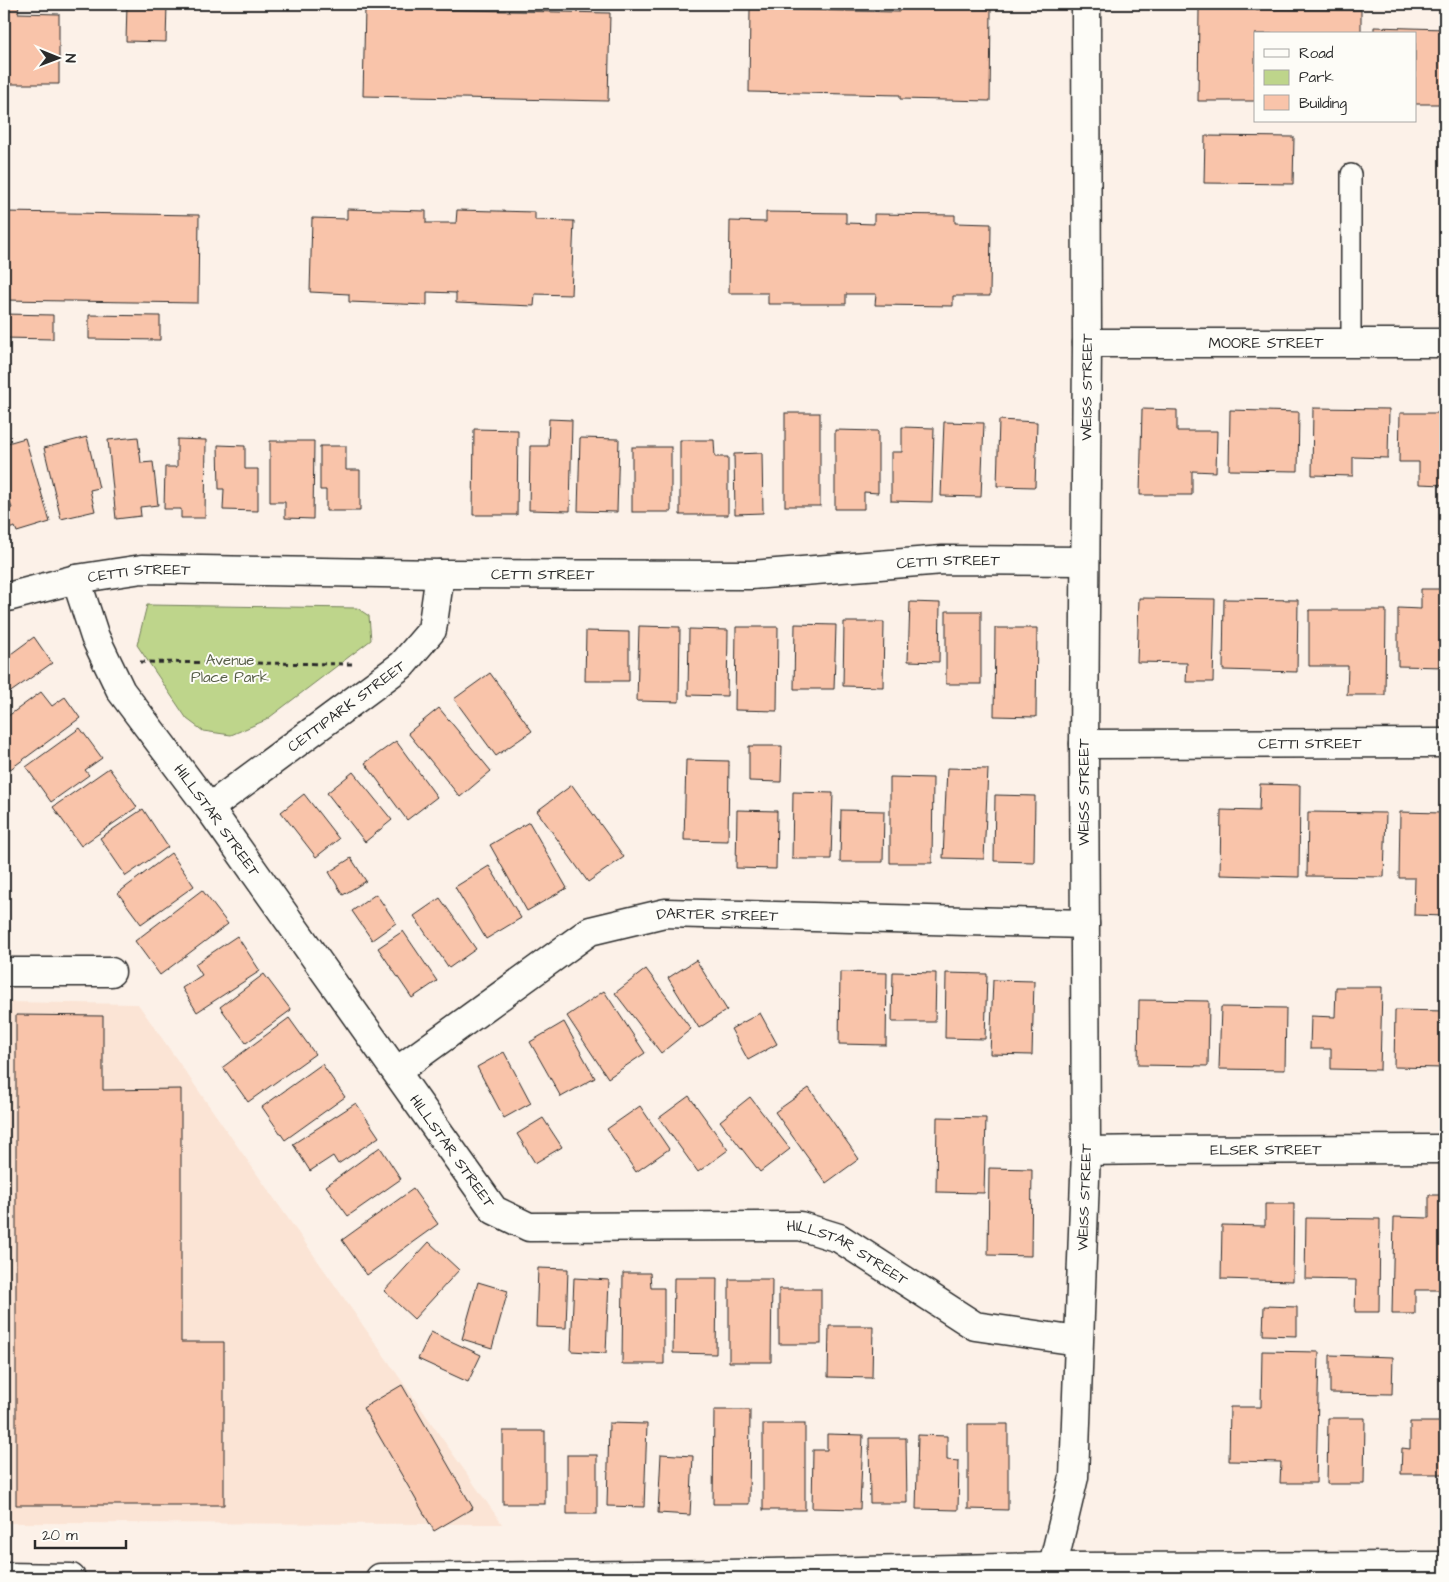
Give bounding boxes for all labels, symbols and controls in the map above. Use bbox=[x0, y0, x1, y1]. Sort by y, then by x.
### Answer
north arrow bbox=[32, 32, 82, 82]
legend bbox=[1254, 32, 1416, 122]
text: Road bbox=[1299, 43, 1334, 64]
text: N bbox=[60, 54, 80, 63]
text: Park bbox=[1299, 67, 1334, 88]
text: Building bbox=[1299, 93, 1347, 115]
street label: WEISS STREET bbox=[1076, 333, 1098, 441]
street label: MOORE STREET bbox=[1209, 333, 1324, 354]
street label: CETTI STREET bbox=[896, 550, 1001, 574]
street label: CETTI STREET bbox=[86, 558, 191, 588]
street label: CETTI STREET bbox=[491, 564, 595, 585]
park label: Avenue Place Park bbox=[191, 650, 269, 688]
street label: CETTIPARK STREET bbox=[283, 655, 410, 757]
street label: CETTI STREET bbox=[1258, 733, 1362, 754]
street label: WEISS STREET bbox=[1074, 738, 1095, 846]
street label: HILLSTAR STREET bbox=[169, 760, 265, 881]
street label: DARTER STREET bbox=[654, 902, 779, 926]
street label: HILLSTAR STREET bbox=[405, 1090, 500, 1213]
street label: ELSER STREET bbox=[1210, 1139, 1322, 1160]
street label: WEISS STREET bbox=[1072, 1143, 1097, 1251]
street label: HILLSTAR STREET bbox=[787, 1215, 913, 1291]
scale bar bbox=[35, 1517, 126, 1549]
text: 20 m bbox=[42, 1525, 78, 1546]

